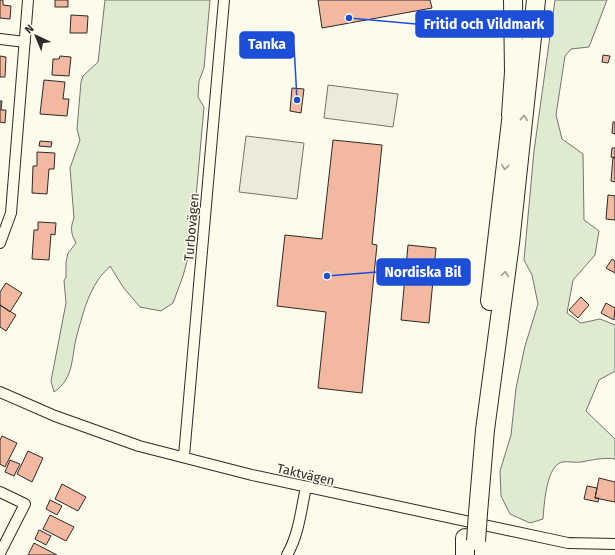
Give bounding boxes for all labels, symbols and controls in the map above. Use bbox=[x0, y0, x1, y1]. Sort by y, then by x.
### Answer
callout: Fritid och Vildmark bbox=[416, 11, 553, 37]
north arrow bbox=[16, 16, 56, 56]
text: Fritid och Vildmark bbox=[424, 16, 545, 33]
text: N bbox=[22, 22, 37, 36]
callout: Tanka bbox=[240, 32, 294, 58]
text: Tanka bbox=[248, 36, 286, 53]
one-way arrow bbox=[519, 115, 528, 121]
one-way arrow bbox=[501, 163, 510, 170]
street label: Turbovägen bbox=[181, 192, 202, 262]
callout: Nordiska Bil bbox=[377, 259, 470, 285]
text: Nordiska Bil bbox=[384, 264, 462, 281]
one-way arrow bbox=[500, 271, 509, 277]
street label: Taktvägen bbox=[276, 461, 336, 488]

